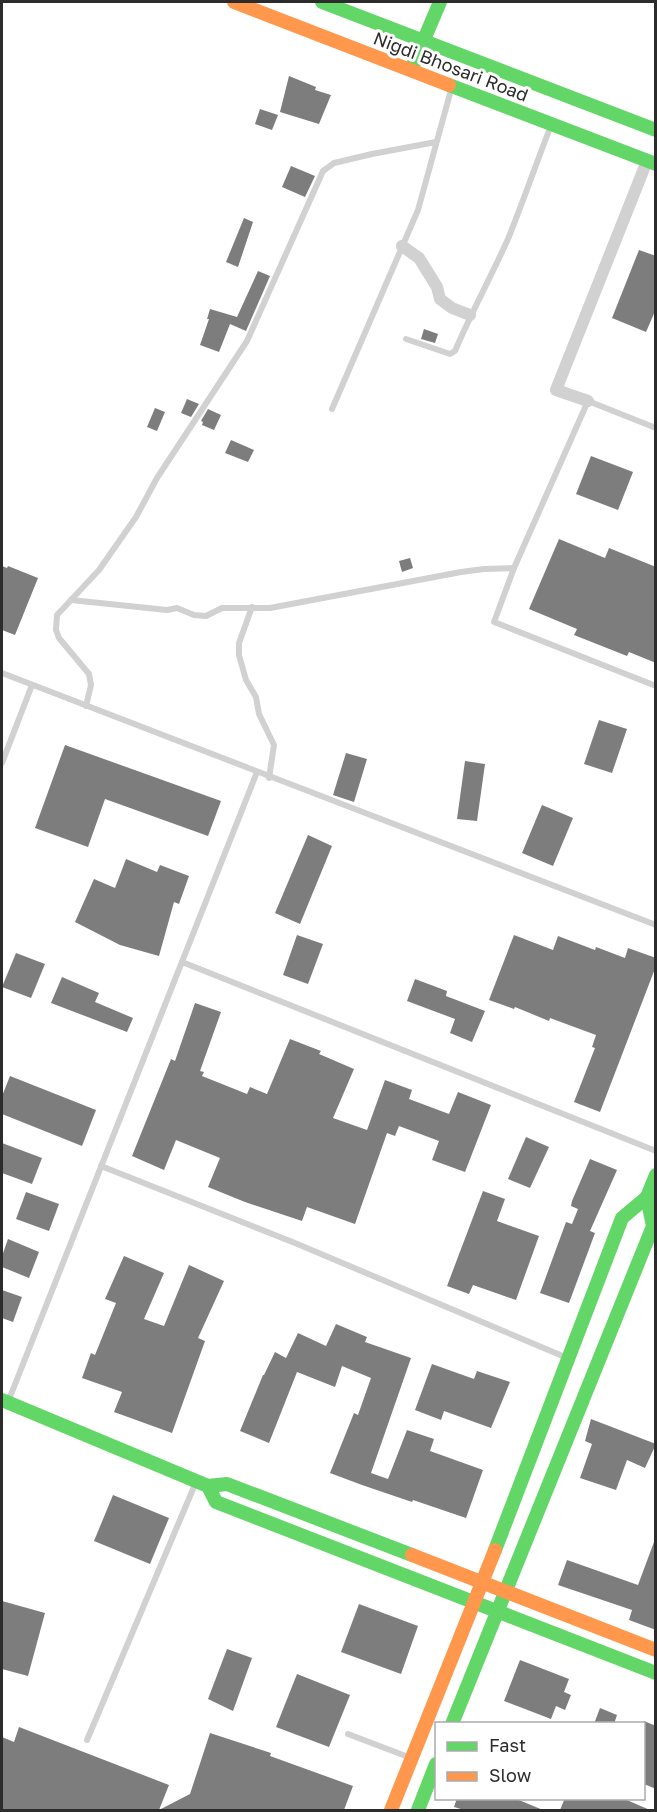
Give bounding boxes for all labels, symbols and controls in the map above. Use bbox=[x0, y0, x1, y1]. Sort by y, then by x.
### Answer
street label: Nigdi Bhosari Road bbox=[370, 26, 532, 106]
legend bbox=[435, 1722, 645, 1800]
text: Fast bbox=[489, 1734, 526, 1756]
text: Slow bbox=[489, 1764, 532, 1786]

